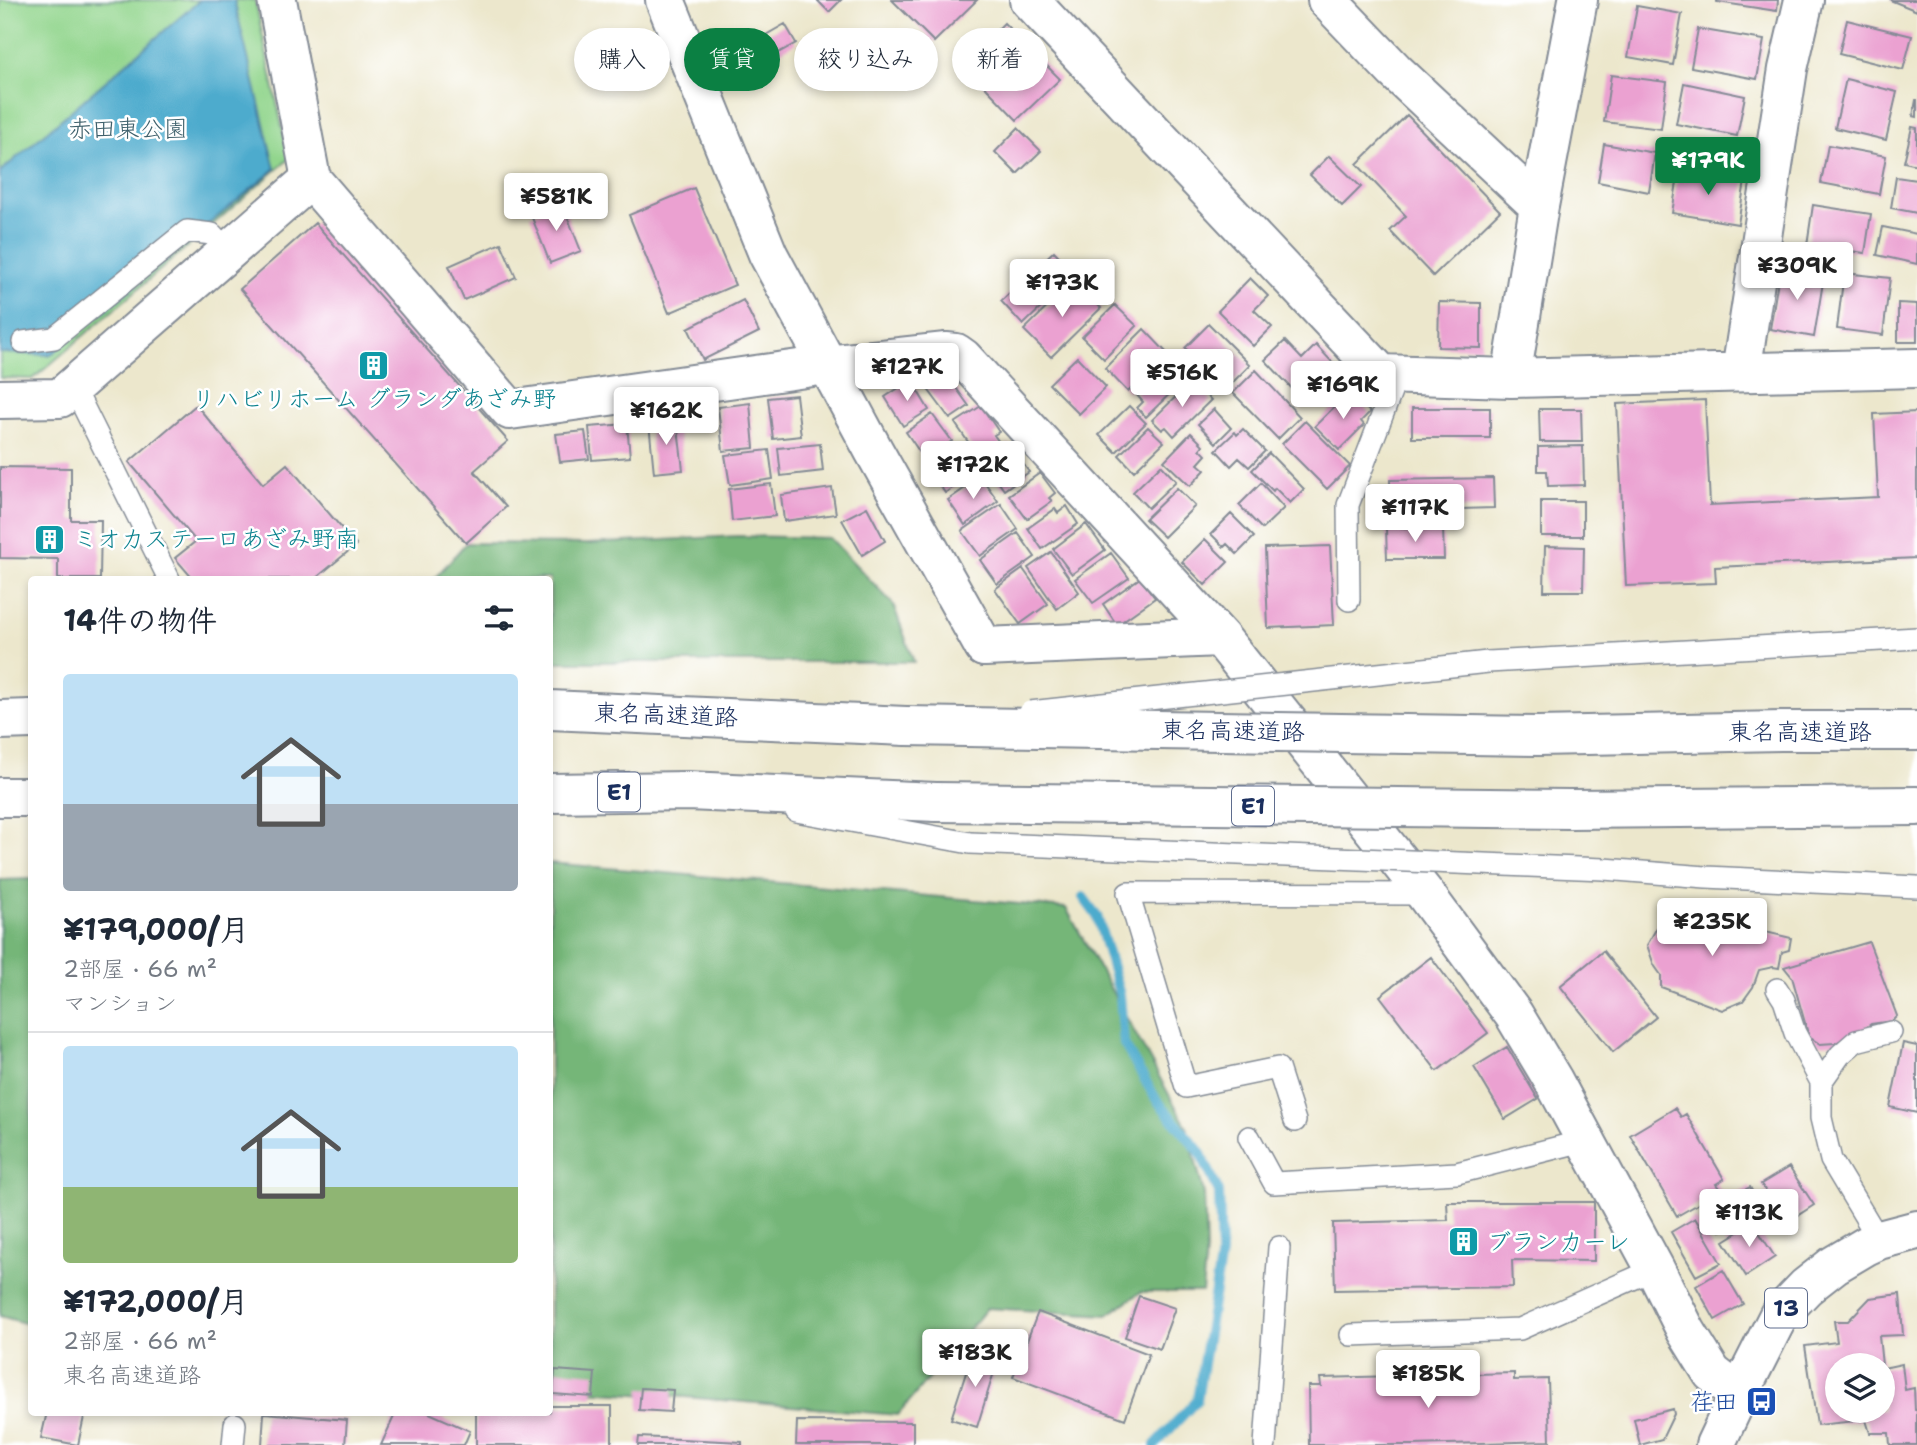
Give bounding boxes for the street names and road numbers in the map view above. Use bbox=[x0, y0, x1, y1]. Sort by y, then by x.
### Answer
street label: 東名高速道路 bbox=[593, 696, 739, 734]
street label: 東名高速道路 bbox=[1161, 714, 1305, 748]
street label: 東名高速道路 bbox=[1728, 716, 1872, 748]
road number: E1 bbox=[598, 772, 640, 812]
road number: E1 bbox=[1232, 786, 1274, 826]
road number: 13 bbox=[1765, 1288, 1807, 1328]

